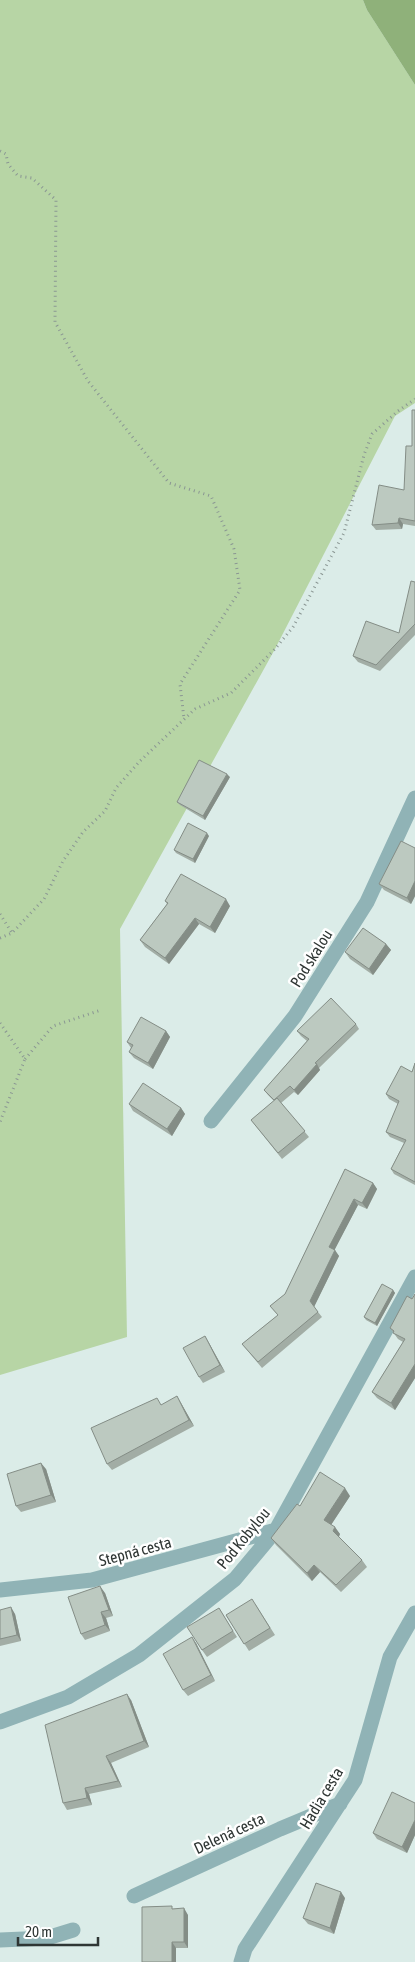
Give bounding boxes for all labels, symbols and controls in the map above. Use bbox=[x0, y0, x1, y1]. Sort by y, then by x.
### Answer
street label: Pod skalou bbox=[286, 926, 336, 990]
street label: Pod Kobylou bbox=[213, 1504, 274, 1573]
street label: Stepná cesta bbox=[97, 1533, 173, 1570]
street label: Hadia cesta bbox=[296, 1764, 346, 1832]
street label: Delená cesta bbox=[191, 1809, 267, 1857]
scale bar bbox=[18, 1914, 98, 1946]
text: 20 m bbox=[25, 1923, 52, 1940]

